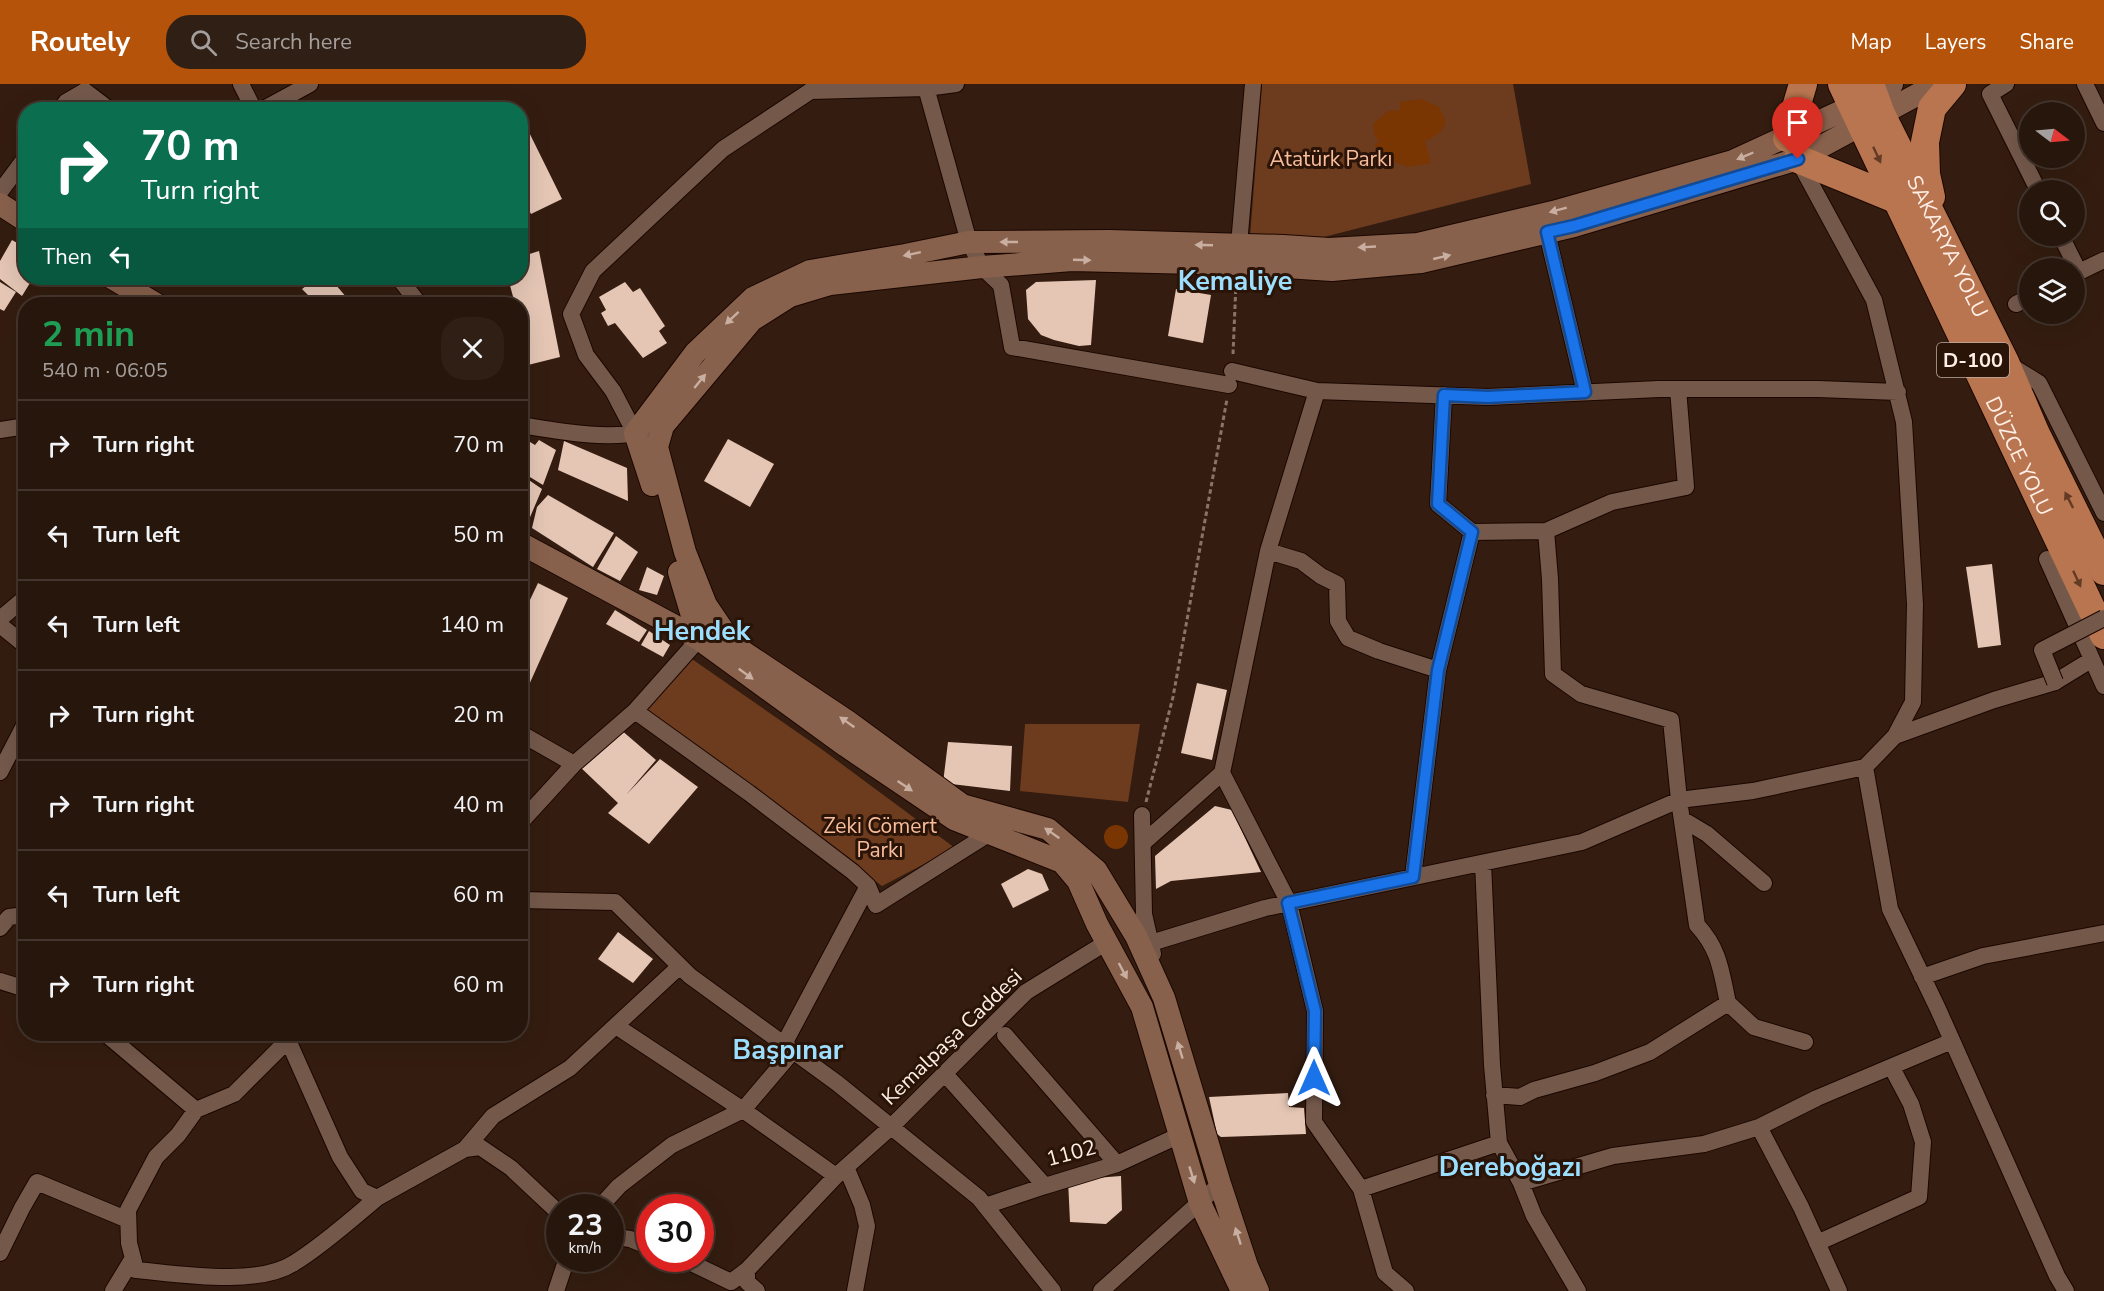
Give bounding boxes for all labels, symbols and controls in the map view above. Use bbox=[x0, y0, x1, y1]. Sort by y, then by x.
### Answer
search box bbox=[166, 15, 586, 69]
text: Routely bbox=[30, 23, 130, 61]
icon: search bbox=[187, 26, 220, 59]
text: Search here bbox=[235, 27, 352, 57]
text: Map bbox=[1850, 28, 1892, 56]
text: Layers bbox=[1925, 28, 1986, 56]
text: Share bbox=[2019, 28, 2074, 56]
pin bbox=[1772, 97, 1823, 159]
north arrow bbox=[2019, 102, 2085, 168]
map controls bbox=[2019, 102, 2085, 324]
icon: arrive bbox=[1781, 106, 1814, 139]
text: 70 m bbox=[141, 118, 240, 175]
icon: right bbox=[42, 126, 120, 204]
park label: Atatürk Parkı bbox=[1270, 145, 1392, 173]
one-way arrow bbox=[1872, 147, 1881, 164]
one-way arrow bbox=[1736, 151, 1754, 161]
street label: SAKARYA YOLU bbox=[1900, 171, 1995, 322]
text: Turn right bbox=[141, 172, 259, 209]
button: search bbox=[2019, 180, 2085, 246]
one-way arrow bbox=[1549, 206, 1567, 216]
one-way arrow bbox=[999, 237, 1018, 247]
icon: left bbox=[104, 240, 137, 273]
one-way arrow bbox=[1194, 240, 1213, 249]
text: Then bbox=[42, 242, 92, 272]
one-way arrow bbox=[1358, 242, 1377, 251]
one-way arrow bbox=[902, 250, 921, 259]
one-way arrow bbox=[1433, 252, 1451, 262]
one-way arrow bbox=[1073, 255, 1092, 265]
button: layers bbox=[2019, 258, 2085, 324]
district label: Kemaliye bbox=[1178, 263, 1292, 300]
text: 2 min bbox=[42, 310, 135, 359]
one-way arrow bbox=[725, 311, 740, 325]
button: close bbox=[441, 317, 504, 380]
road number: D-100 bbox=[1937, 343, 2009, 377]
text: 540 m · 06:05 bbox=[42, 357, 168, 384]
one-way arrow bbox=[693, 373, 706, 388]
street label: DÜZCE YOLU bbox=[1979, 392, 2059, 520]
icon: right bbox=[42, 429, 75, 462]
text: Turn right bbox=[93, 430, 194, 460]
text: 70 m bbox=[453, 430, 504, 460]
one-way arrow bbox=[2065, 491, 2074, 508]
icon: left bbox=[42, 519, 75, 552]
text: Turn left bbox=[93, 520, 180, 550]
text: 50 m bbox=[453, 520, 504, 550]
one-way arrow bbox=[2072, 570, 2082, 587]
icon: left bbox=[42, 609, 75, 642]
text: Turn left bbox=[93, 610, 180, 640]
text: 140 m bbox=[440, 610, 504, 640]
district label: Hendek bbox=[654, 613, 751, 650]
one-way arrow bbox=[739, 667, 754, 679]
icon: right bbox=[42, 699, 75, 732]
text: Turn right bbox=[93, 700, 194, 730]
text: 20 m bbox=[453, 700, 504, 730]
one-way arrow bbox=[839, 716, 855, 728]
one-way arrow bbox=[897, 780, 913, 792]
icon: right bbox=[42, 789, 75, 822]
text: Turn right bbox=[93, 790, 194, 820]
text: 40 m bbox=[453, 790, 504, 820]
park label: Zeki Cömert Parkı bbox=[823, 812, 937, 864]
one-way arrow bbox=[1044, 827, 1060, 839]
icon: left bbox=[42, 879, 75, 912]
text: Turn left bbox=[93, 880, 180, 910]
text: 60 m bbox=[453, 880, 504, 910]
street label: Kemalpaşa Caddesi bbox=[876, 963, 1028, 1111]
one-way arrow bbox=[1118, 963, 1128, 980]
icon: right bbox=[42, 969, 75, 1002]
text: Turn right bbox=[93, 970, 194, 1000]
text: 60 m bbox=[453, 970, 504, 1000]
district label: Başpınar bbox=[733, 1032, 844, 1069]
one-way arrow bbox=[1175, 1041, 1184, 1059]
position arrow bbox=[1282, 1046, 1346, 1110]
street label: 1102 bbox=[1043, 1133, 1099, 1173]
district label: Dereboğazı bbox=[1439, 1149, 1581, 1186]
one-way arrow bbox=[1188, 1166, 1197, 1184]
speed limit sign: 30 bbox=[636, 1194, 714, 1272]
text: 23 bbox=[567, 1205, 603, 1246]
one-way arrow bbox=[1232, 1227, 1242, 1245]
text: km/h bbox=[568, 1238, 602, 1258]

